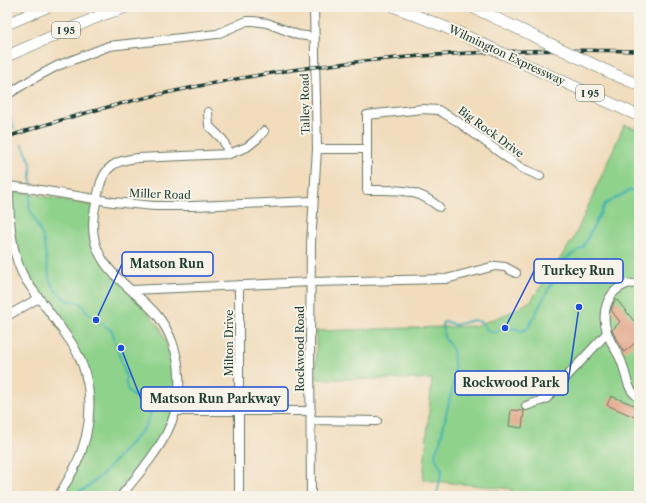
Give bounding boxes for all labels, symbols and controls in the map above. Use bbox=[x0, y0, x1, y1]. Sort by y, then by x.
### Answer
street label: Wilmington Expressway bbox=[446, 21, 568, 88]
road number: I 95 bbox=[52, 22, 80, 38]
street label: Talley Road bbox=[297, 73, 313, 135]
road number: I 95 bbox=[576, 85, 604, 101]
street label: Big Rock Drive bbox=[455, 103, 527, 161]
street label: Miller Road bbox=[129, 186, 191, 202]
callout: Matson Run bbox=[122, 252, 213, 276]
text: Matson Run bbox=[130, 256, 205, 271]
callout: Turkey Run bbox=[534, 259, 623, 283]
text: Turkey Run bbox=[542, 263, 615, 278]
street label: Rockwood Road bbox=[293, 306, 307, 392]
street label: Milton Drive bbox=[222, 310, 236, 376]
callout: Rockwood Park bbox=[455, 371, 568, 395]
text: Rockwood Park bbox=[462, 375, 561, 390]
callout: Matson Run Parkway bbox=[141, 387, 288, 411]
text: Matson Run Parkway bbox=[149, 391, 281, 406]

